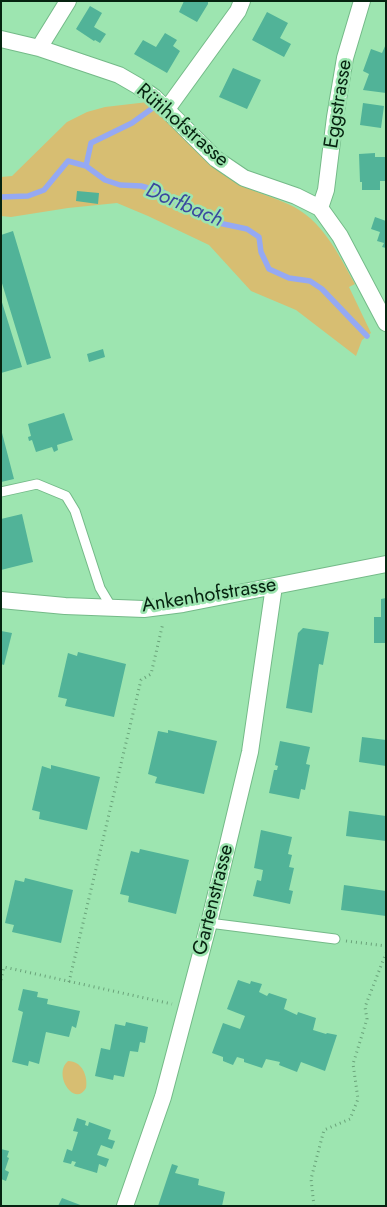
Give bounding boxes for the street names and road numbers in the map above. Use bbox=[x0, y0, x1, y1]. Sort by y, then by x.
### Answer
street label: Eggstrasse bbox=[320, 58, 358, 150]
street label: Rütihofstrasse bbox=[131, 79, 233, 173]
street label: Ankenhofstrasse bbox=[140, 574, 278, 618]
street label: Gartenstrasse bbox=[189, 842, 239, 958]

